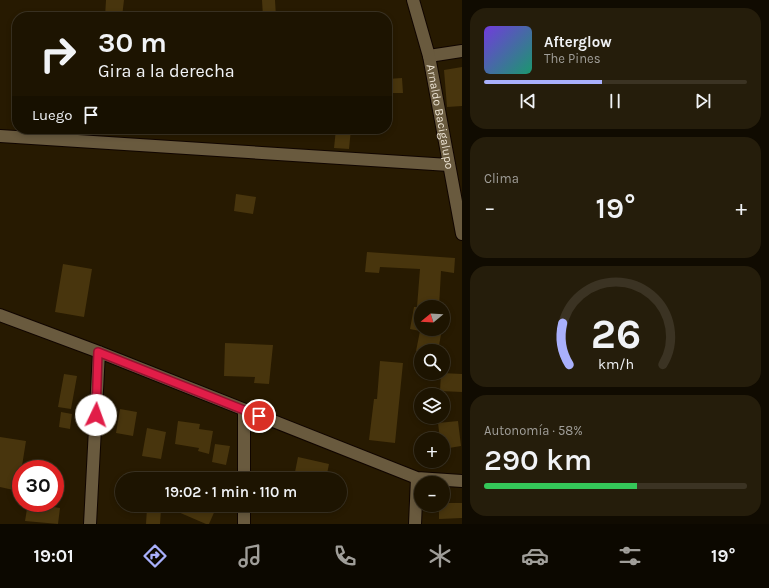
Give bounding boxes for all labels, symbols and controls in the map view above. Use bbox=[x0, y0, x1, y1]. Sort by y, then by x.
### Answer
text: 30 m bbox=[98, 26, 167, 59]
icon: right bbox=[32, 28, 84, 80]
text: Afterglow bbox=[544, 33, 612, 51]
text: The Pines bbox=[544, 51, 601, 66]
text: Gira a la derecha bbox=[98, 60, 235, 82]
street label: Arnaldo Bacigalupo bbox=[424, 63, 457, 170]
icon: previous bbox=[517, 90, 539, 112]
icon: pause bbox=[604, 90, 626, 112]
icon: next bbox=[692, 90, 714, 112]
icon: arrive bbox=[80, 104, 102, 126]
text: Luego bbox=[32, 106, 72, 124]
text: Clima bbox=[484, 171, 519, 186]
text: 19° bbox=[596, 190, 635, 226]
text: − bbox=[484, 195, 496, 221]
text: + bbox=[735, 195, 747, 221]
north arrow bbox=[414, 300, 450, 336]
map controls bbox=[414, 300, 450, 512]
text: 26 bbox=[590, 309, 641, 357]
button: search bbox=[414, 344, 450, 380]
text: km/h bbox=[597, 355, 634, 372]
button: layers bbox=[414, 388, 450, 424]
position arrow bbox=[75, 394, 117, 436]
pin bbox=[242, 399, 276, 433]
icon: arrive bbox=[248, 405, 270, 427]
text: Autonomía · 58% bbox=[484, 423, 583, 438]
button: + bbox=[414, 432, 450, 468]
text: 290 km bbox=[484, 442, 592, 478]
speed limit sign: 30 bbox=[12, 460, 64, 512]
button: − bbox=[414, 476, 450, 512]
text: 19:02 · 1 min · 110 m bbox=[165, 483, 297, 501]
icon: directions bbox=[141, 542, 169, 570]
icon: music bbox=[236, 542, 264, 570]
icon: phone bbox=[331, 542, 359, 570]
icon: climate bbox=[426, 542, 454, 570]
icon: car bbox=[521, 542, 549, 570]
icon: filters bbox=[616, 542, 644, 570]
text: 19:01 bbox=[34, 545, 74, 567]
text: 19° bbox=[711, 545, 735, 567]

